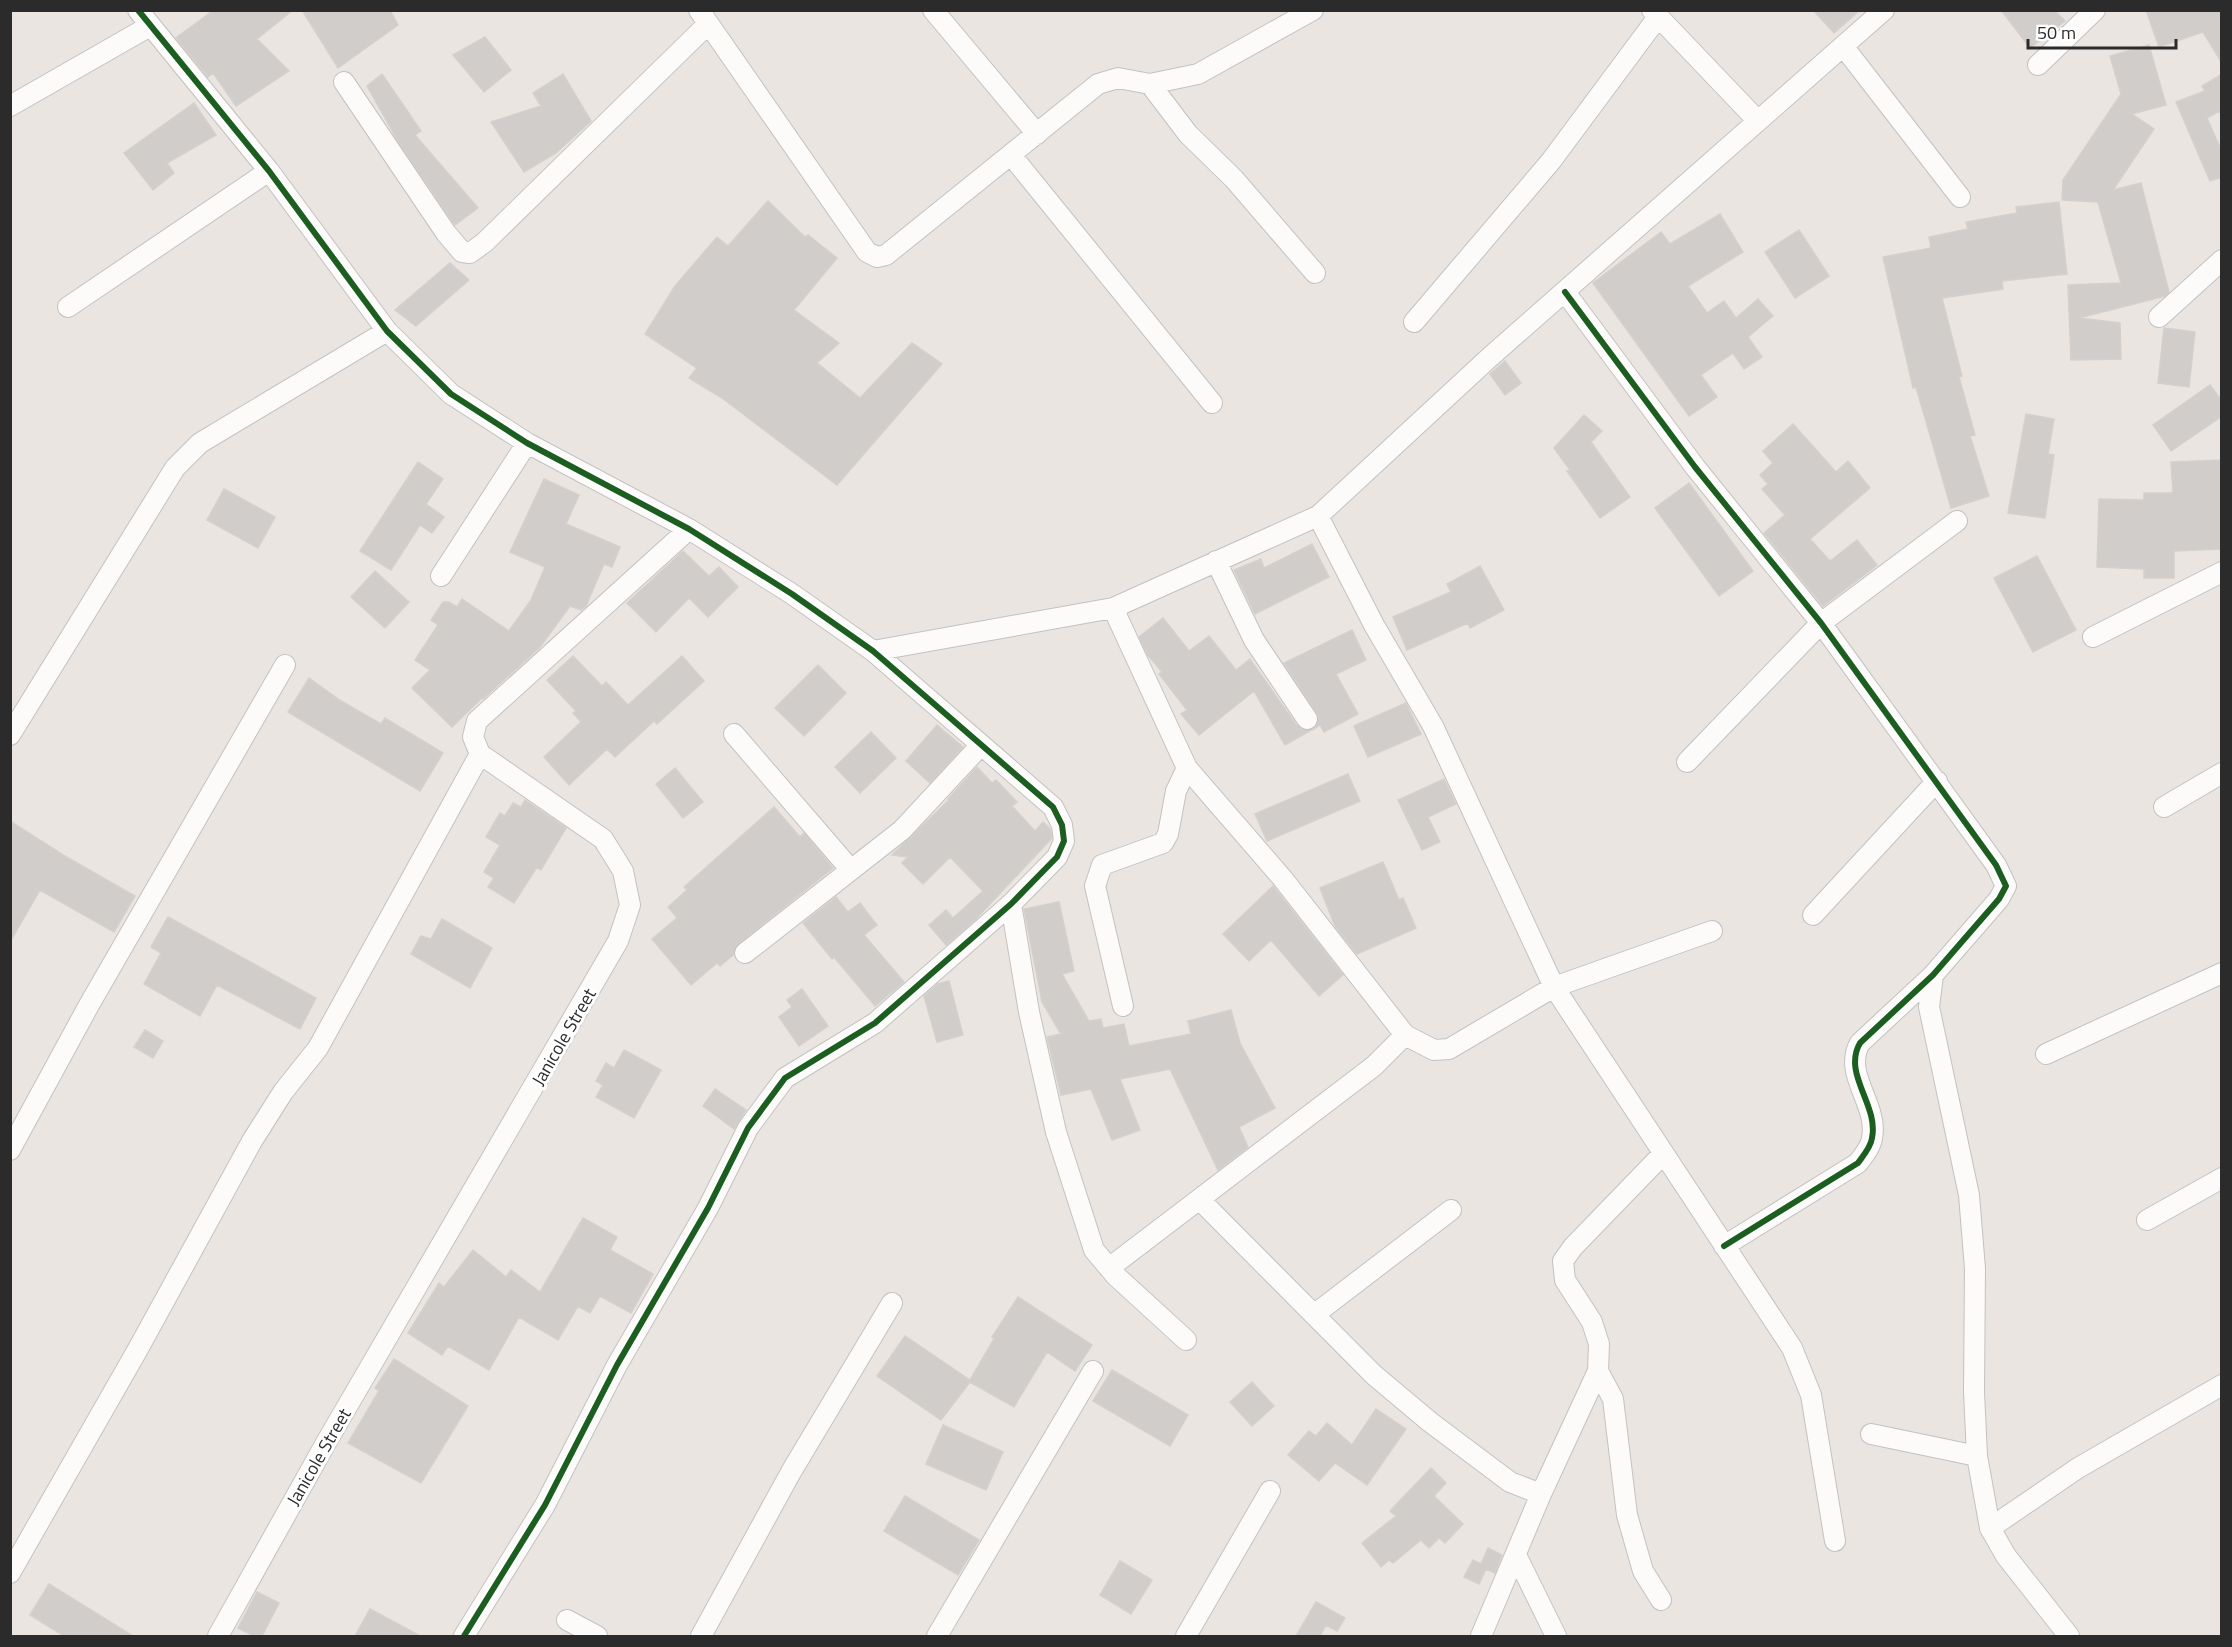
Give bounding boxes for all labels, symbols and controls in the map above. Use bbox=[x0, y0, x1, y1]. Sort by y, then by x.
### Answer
scale bar bbox=[2028, 12, 2176, 50]
text: 50 m bbox=[2037, 19, 2076, 46]
street label: Janicole Street bbox=[525, 982, 603, 1091]
street label: Janicole Street bbox=[280, 1402, 358, 1511]

